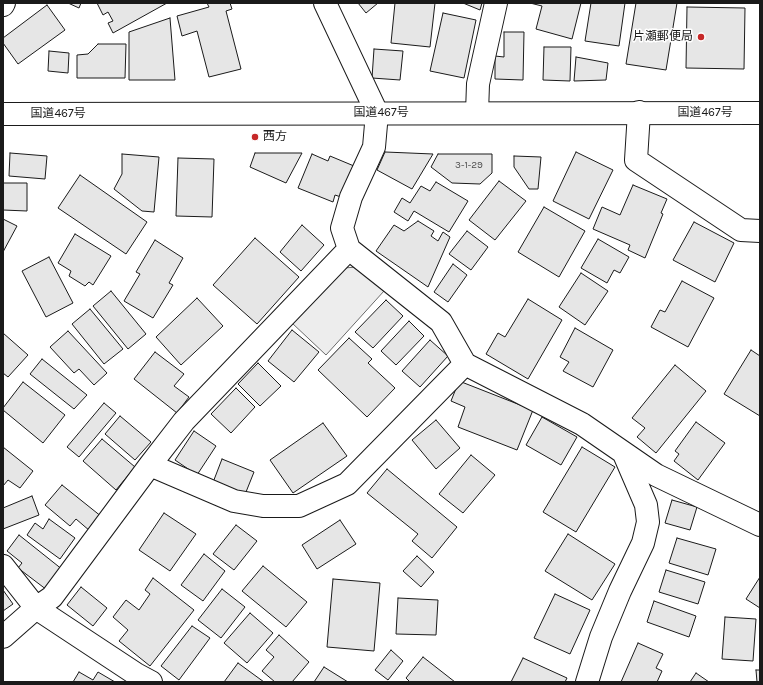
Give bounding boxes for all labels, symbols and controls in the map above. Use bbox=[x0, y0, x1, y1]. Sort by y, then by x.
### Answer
place label: 片瀬郵便局 bbox=[633, 30, 693, 44]
marker: 片瀬郵便局 bbox=[696, 32, 706, 42]
street label: 国道467号 bbox=[353, 106, 409, 120]
street label: 国道467号 bbox=[677, 106, 733, 120]
street label: 国道467号 bbox=[30, 107, 86, 121]
place label: 西方 bbox=[263, 130, 287, 144]
marker: 西方 bbox=[250, 132, 260, 142]
house number: 3-1-29 bbox=[455, 159, 483, 171]

